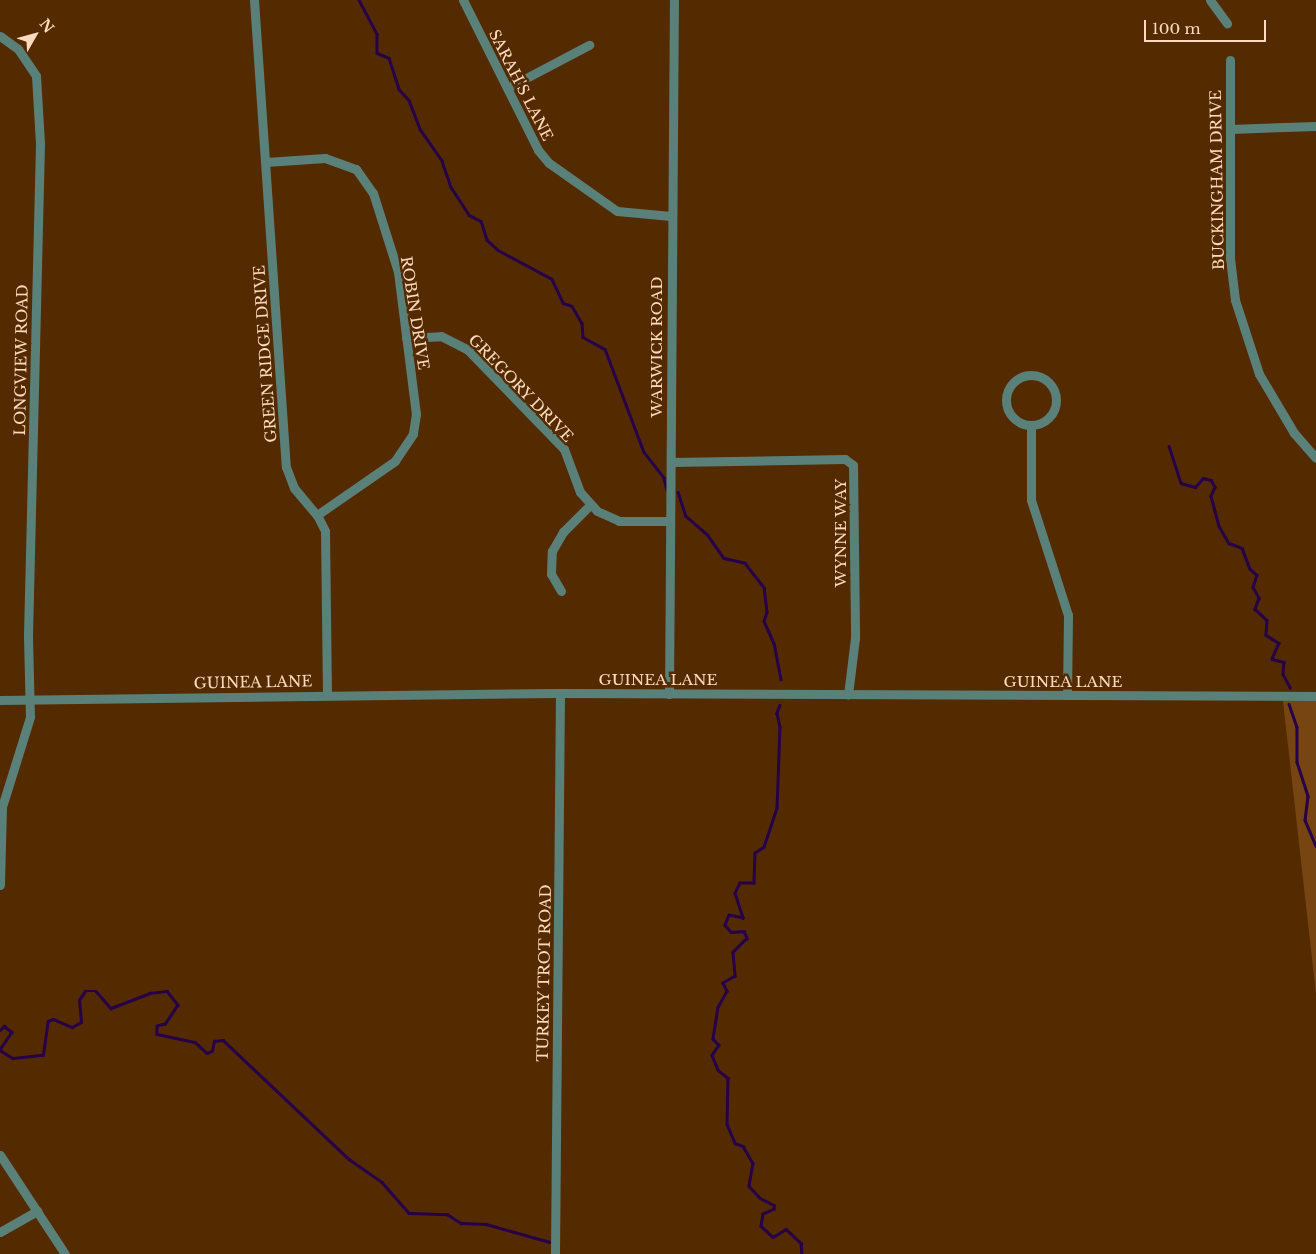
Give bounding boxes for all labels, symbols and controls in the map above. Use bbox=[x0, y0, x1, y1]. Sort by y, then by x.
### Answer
north arrow bbox=[10, 10, 60, 60]
scale bar bbox=[1146, 10, 1268, 42]
text: N bbox=[36, 15, 58, 36]
text: 100 m bbox=[1152, 19, 1201, 38]
street label: SARAH'S LANE bbox=[485, 26, 557, 144]
street label: BUCKINGHAM DRIVE bbox=[1206, 90, 1228, 270]
street label: ROBIN DRIVE bbox=[397, 255, 433, 371]
street label: GREEN RIDGE DRIVE bbox=[250, 265, 280, 443]
street label: WARWICK ROAD bbox=[648, 276, 666, 418]
street label: LONGVIEW ROAD bbox=[11, 284, 31, 436]
street label: GREGORY DRIVE bbox=[465, 330, 577, 446]
street label: WYNNE WAY bbox=[832, 479, 850, 587]
street label: GUINEA LANE bbox=[598, 671, 718, 689]
street label: GUINEA LANE bbox=[193, 672, 313, 692]
street label: GUINEA LANE bbox=[1003, 673, 1123, 691]
street label: TURKEY TROT ROAD bbox=[533, 883, 555, 1063]

